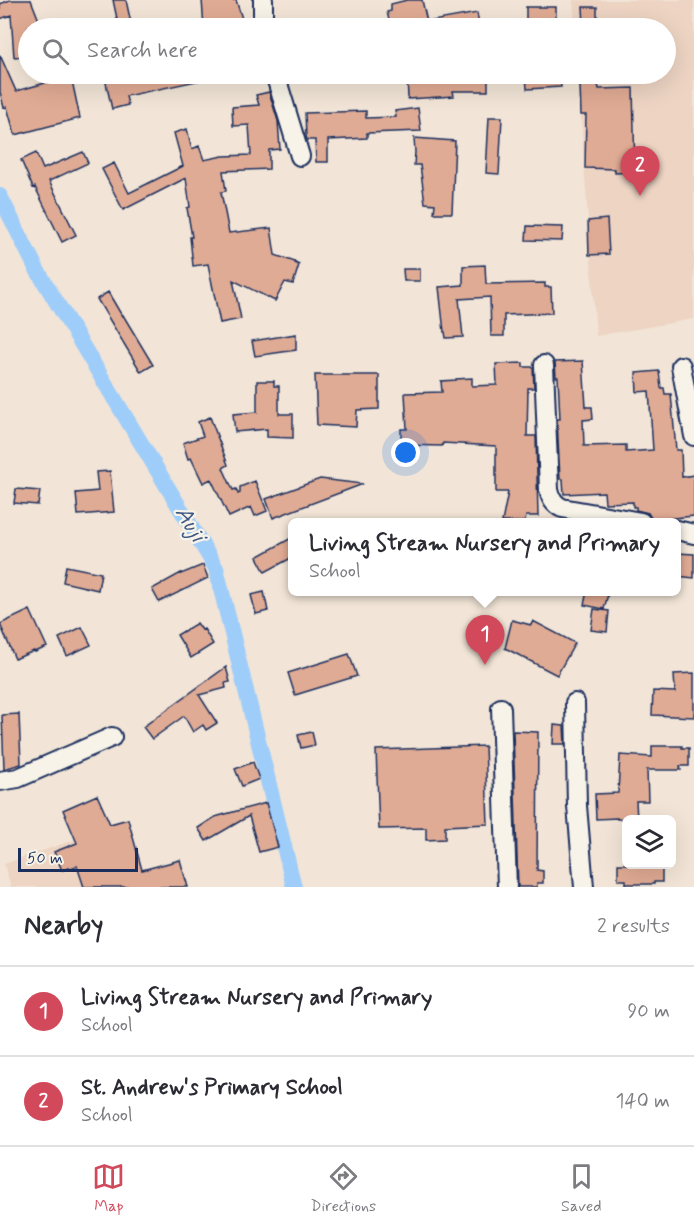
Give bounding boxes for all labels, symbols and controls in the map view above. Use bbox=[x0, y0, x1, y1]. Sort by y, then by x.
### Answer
search box bbox=[18, 18, 676, 84]
icon: search bbox=[39, 35, 72, 68]
text: Search here bbox=[87, 37, 198, 65]
pin: 2 bbox=[620, 146, 660, 196]
your location bbox=[391, 438, 420, 467]
water label: Auji bbox=[167, 500, 215, 551]
popup bbox=[288, 518, 681, 596]
text: Living Stream Nursery and Primary bbox=[309, 530, 660, 558]
text: School bbox=[309, 558, 361, 585]
pin: 1 bbox=[466, 616, 504, 665]
map controls bbox=[622, 815, 676, 869]
button: layers bbox=[622, 815, 676, 869]
scale bar bbox=[18, 845, 138, 872]
text: 50 m bbox=[27, 848, 63, 869]
text: Nearby bbox=[24, 909, 103, 943]
text: 2 results bbox=[597, 913, 670, 940]
text: Living Stream Nursery and Primary bbox=[81, 984, 432, 1012]
text: 1 bbox=[39, 998, 48, 1025]
text: 90 m bbox=[627, 998, 670, 1025]
text: School bbox=[81, 1012, 133, 1039]
text: St. Andrew's Primary School bbox=[81, 1074, 343, 1102]
text: 2 bbox=[39, 1088, 48, 1115]
text: 140 m bbox=[616, 1088, 670, 1115]
text: School bbox=[81, 1102, 133, 1129]
tab: Map bbox=[92, 1160, 125, 1217]
tab: Directions bbox=[310, 1160, 376, 1217]
tab: Saved bbox=[561, 1160, 602, 1217]

